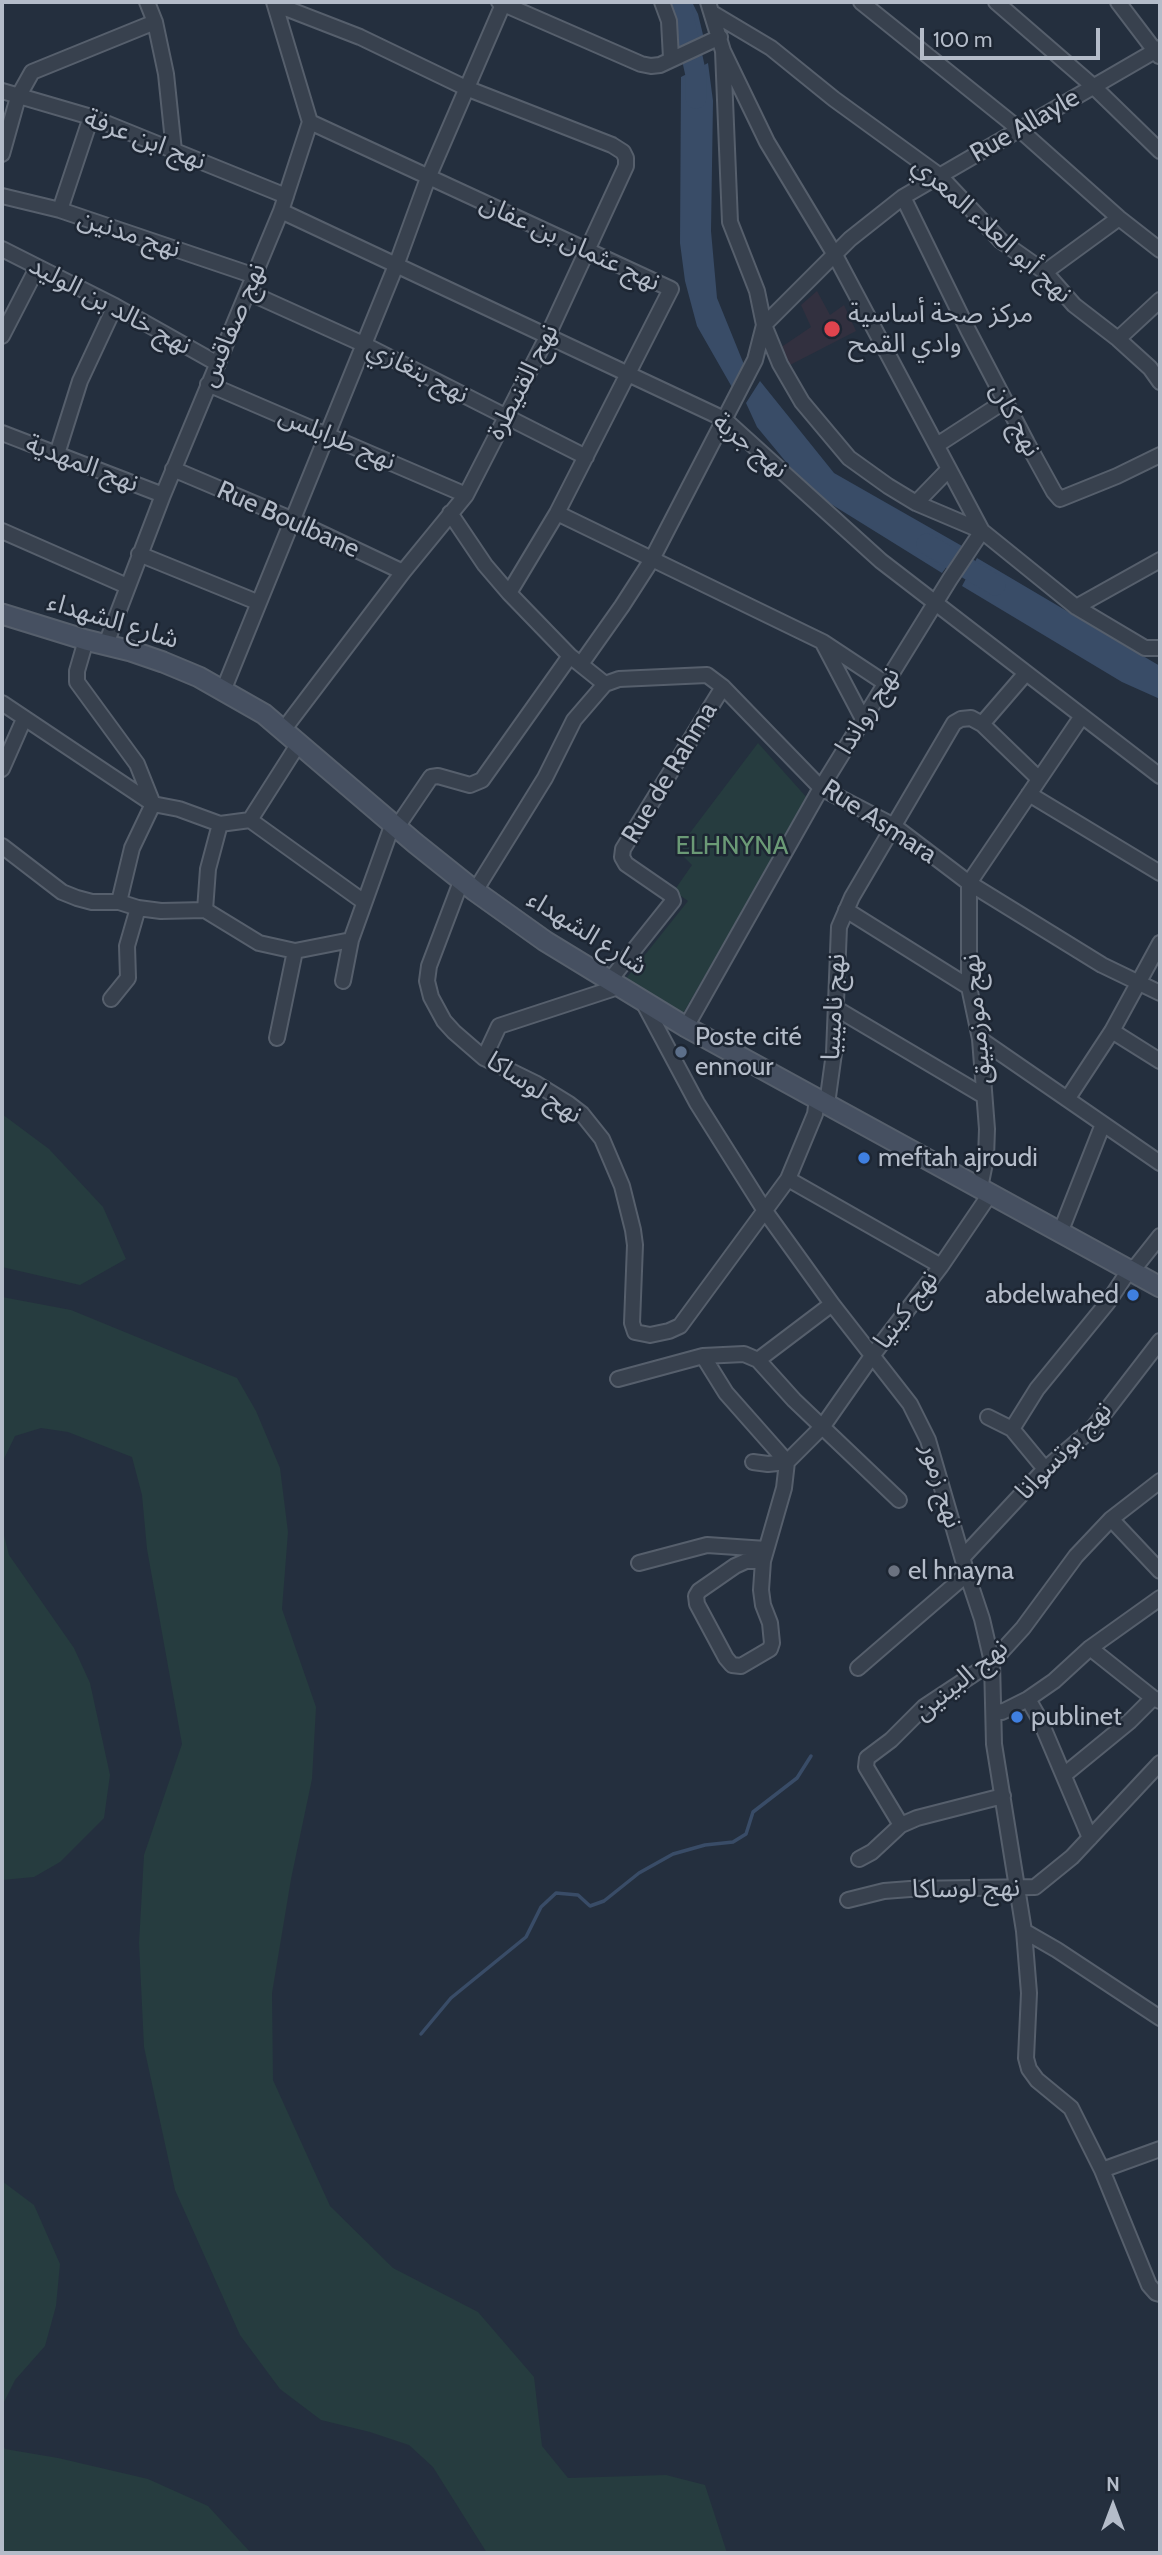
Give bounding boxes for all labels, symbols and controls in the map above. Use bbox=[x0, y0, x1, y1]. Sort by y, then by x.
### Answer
scale bar bbox=[924, 14, 1104, 58]
text: 100 m bbox=[933, 27, 992, 52]
street label: Rue Allayle bbox=[965, 82, 1085, 170]
street label: نهج ابن عرفة bbox=[80, 103, 210, 177]
street label: نهج أبو العلاء المعري bbox=[906, 150, 1078, 310]
street label: نهج عثمان بن عفان bbox=[475, 188, 665, 298]
street label: نهج مدنين bbox=[74, 203, 184, 265]
street label: نهج خالد بن الوليد bbox=[23, 250, 197, 362]
street label: نهج صفاقس bbox=[193, 258, 273, 392]
place label: مركز صحة أساسية وادي القمح bbox=[848, 298, 1033, 360]
street label: نهح القنيطرة bbox=[481, 319, 565, 445]
marker: مركز صحة أساسية وادي القمح bbox=[822, 319, 842, 339]
street label: نهج بنغازي bbox=[362, 333, 474, 411]
street label: نهج كان bbox=[983, 378, 1047, 462]
street label: نهج طرابلس bbox=[274, 400, 400, 478]
street label: نهج جربة bbox=[706, 406, 794, 486]
street label: نهج المهدية bbox=[21, 428, 143, 500]
street label: Rue Boulbane bbox=[212, 475, 364, 565]
street label: شارع الشهداء bbox=[44, 586, 182, 656]
street label: نهج رواندا bbox=[829, 661, 907, 761]
street label: Rue de Rahma bbox=[616, 697, 724, 849]
street label: Rue Asmara bbox=[816, 773, 942, 871]
park label: ELHNYNA bbox=[675, 830, 789, 862]
street label: شارع الشهداء bbox=[521, 884, 653, 982]
street label: نهج ناميبيا bbox=[816, 953, 852, 1061]
street label: نهج موزمبيق bbox=[956, 953, 998, 1085]
place label: Poste cité ennour bbox=[695, 1021, 802, 1082]
marker: Poste cité ennour bbox=[673, 1044, 689, 1060]
street label: نهج لوساكا bbox=[480, 1045, 588, 1131]
place label: meftah ajroudi bbox=[878, 1142, 1038, 1174]
marker: meftah ajroudi bbox=[856, 1150, 872, 1166]
street label: نهج كينيا bbox=[867, 1265, 945, 1355]
place label: abdelwahed bbox=[985, 1279, 1119, 1311]
marker: abdelwahed bbox=[1125, 1287, 1141, 1303]
street label: نهج بوتسوانا bbox=[1009, 1395, 1119, 1507]
street label: نهج زمور bbox=[913, 1440, 969, 1532]
place label: el hnayna bbox=[908, 1555, 1014, 1587]
marker: el hnayna bbox=[886, 1563, 902, 1579]
street label: نهج البينين bbox=[908, 1633, 1014, 1727]
place label: publinet bbox=[1031, 1701, 1122, 1733]
marker: publinet bbox=[1009, 1709, 1025, 1725]
street label: نهج لوساكا bbox=[912, 1872, 1020, 1906]
north arrow bbox=[1078, 2471, 1148, 2541]
text: N bbox=[1106, 2473, 1120, 2496]

